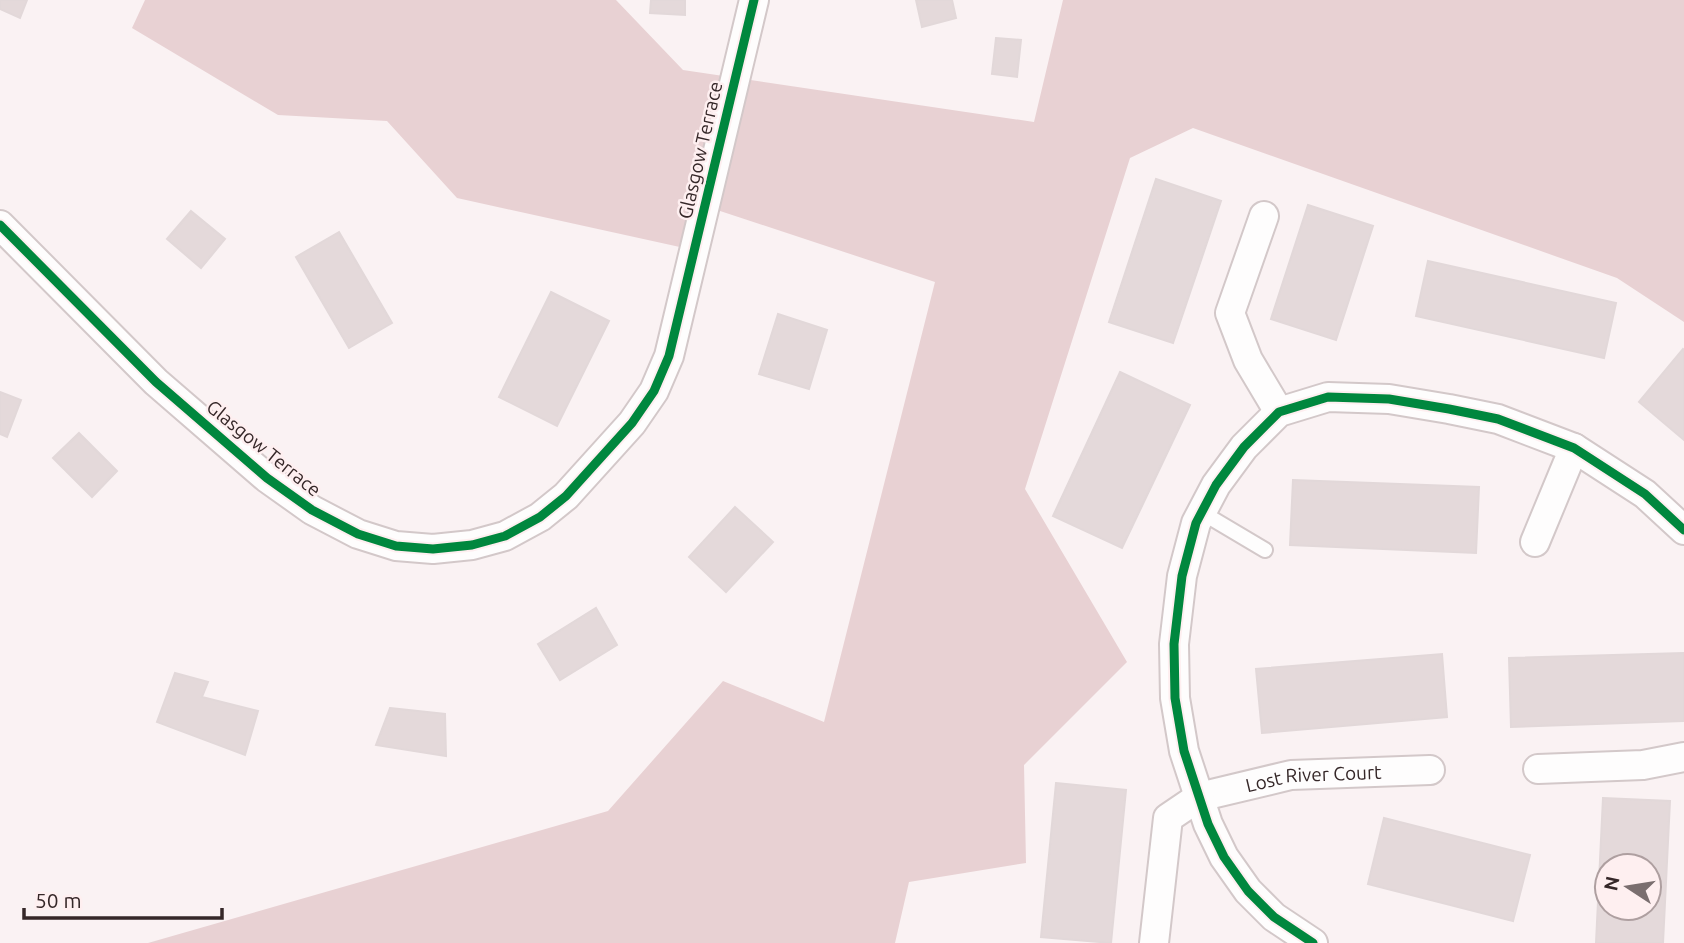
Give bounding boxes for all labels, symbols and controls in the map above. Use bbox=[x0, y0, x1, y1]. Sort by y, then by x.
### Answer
street label: Glasgow Terrace bbox=[674, 79, 726, 221]
street label: Glasgow Terrace bbox=[203, 395, 325, 501]
street label: Lost River Court bbox=[1243, 761, 1383, 796]
north arrow bbox=[1593, 852, 1663, 922]
text: N bbox=[1599, 874, 1624, 893]
scale bar bbox=[24, 876, 222, 920]
text: 50 m bbox=[35, 888, 82, 912]

